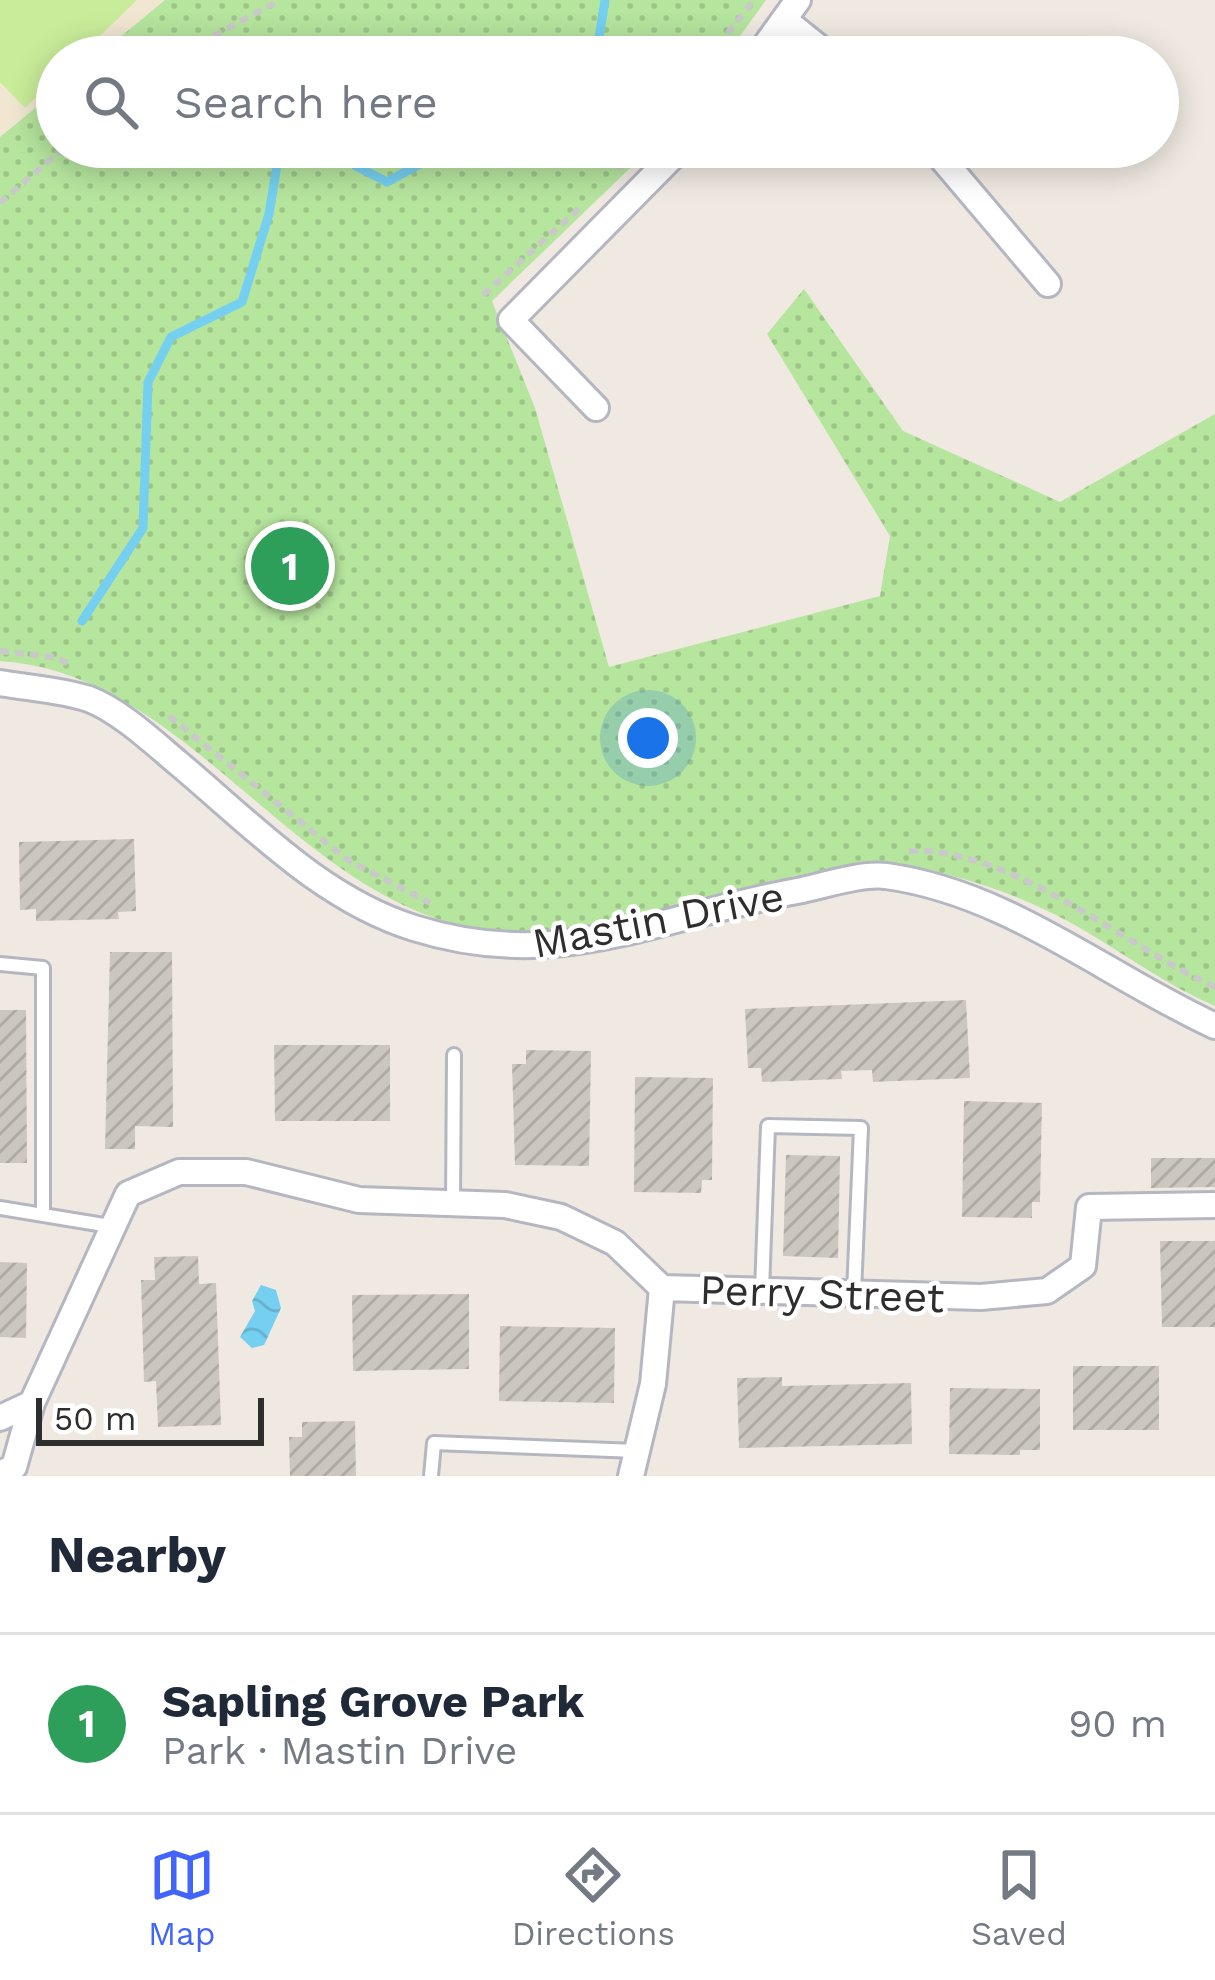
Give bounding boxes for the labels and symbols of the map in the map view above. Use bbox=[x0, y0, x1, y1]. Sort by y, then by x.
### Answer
pin: 1 bbox=[251, 521, 329, 611]
your location bbox=[618, 708, 678, 768]
street label: Mastin Drive bbox=[528, 871, 788, 968]
street label: Perry Street bbox=[699, 1265, 945, 1322]
scale bar bbox=[36, 1392, 264, 1445]

